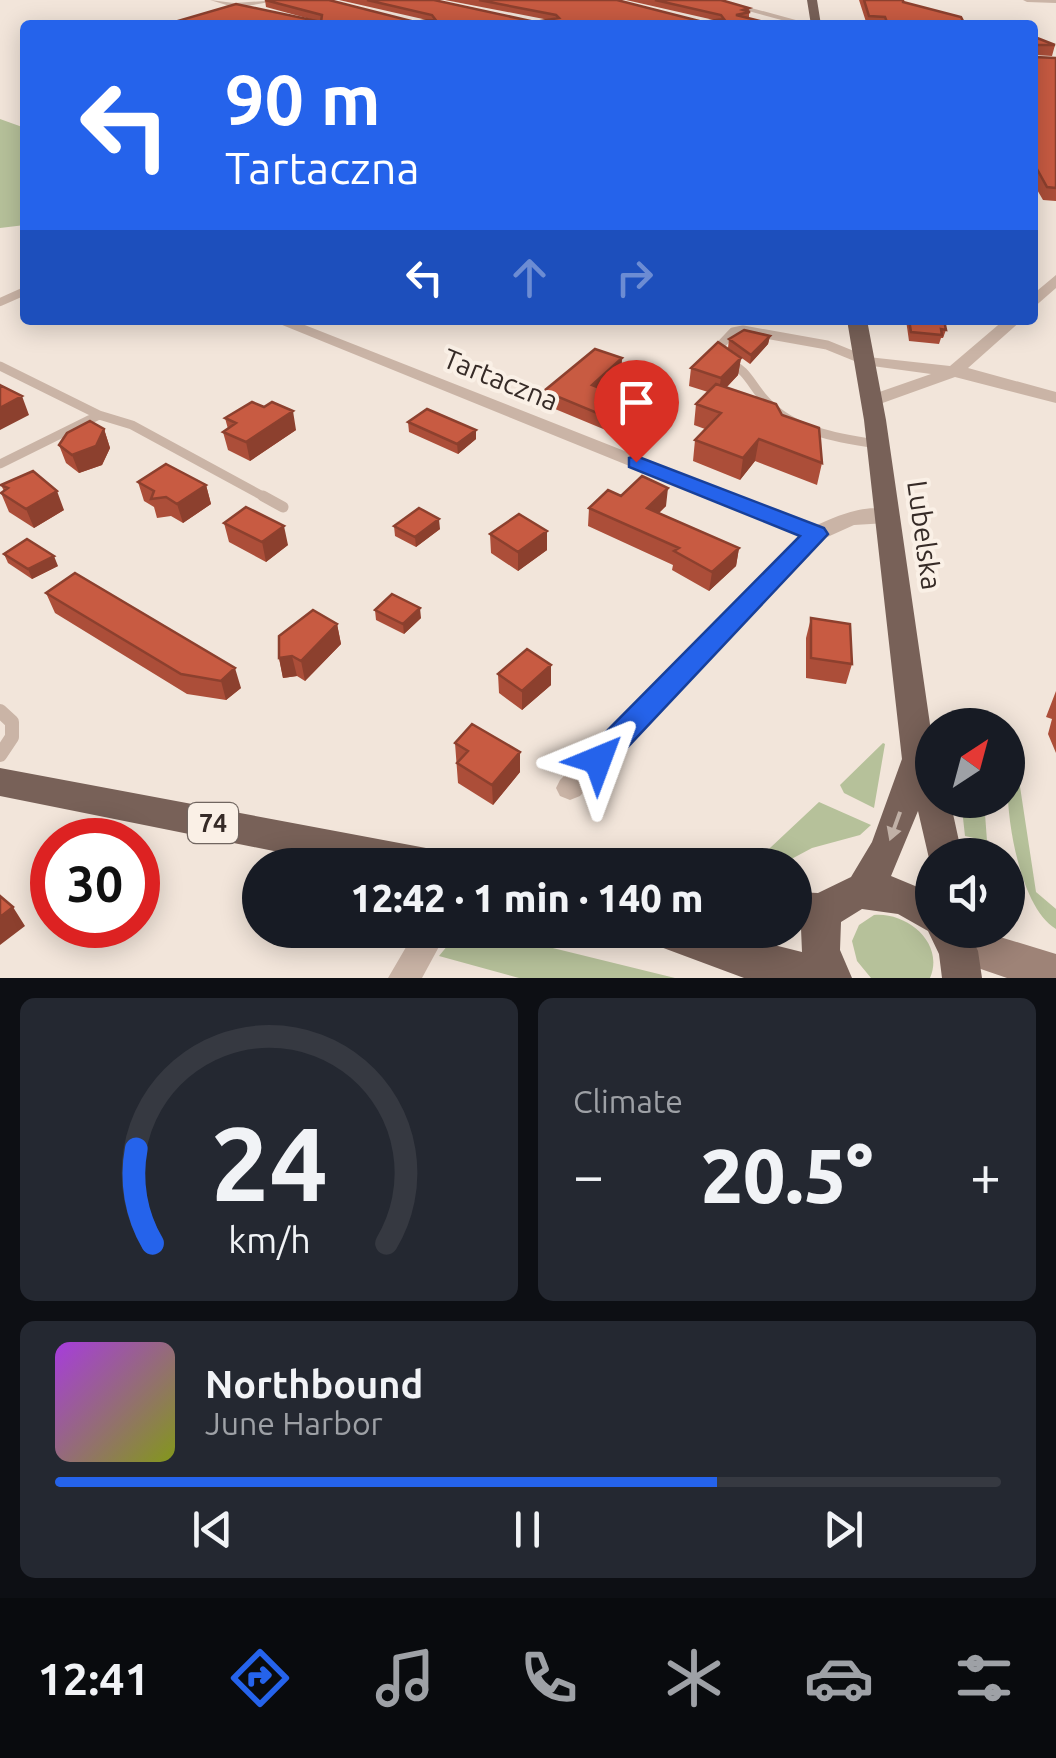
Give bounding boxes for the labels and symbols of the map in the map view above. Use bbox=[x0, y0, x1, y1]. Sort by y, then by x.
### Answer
street label: Tartaczna bbox=[439, 342, 563, 416]
pin bbox=[594, 360, 679, 463]
street label: Lubelska bbox=[902, 478, 948, 592]
position arrow bbox=[546, 708, 650, 812]
north arrow bbox=[915, 708, 1025, 818]
road number: 74 bbox=[188, 803, 238, 843]
one-way arrow bbox=[887, 811, 902, 841]
speed limit sign: 30 bbox=[30, 818, 160, 948]

